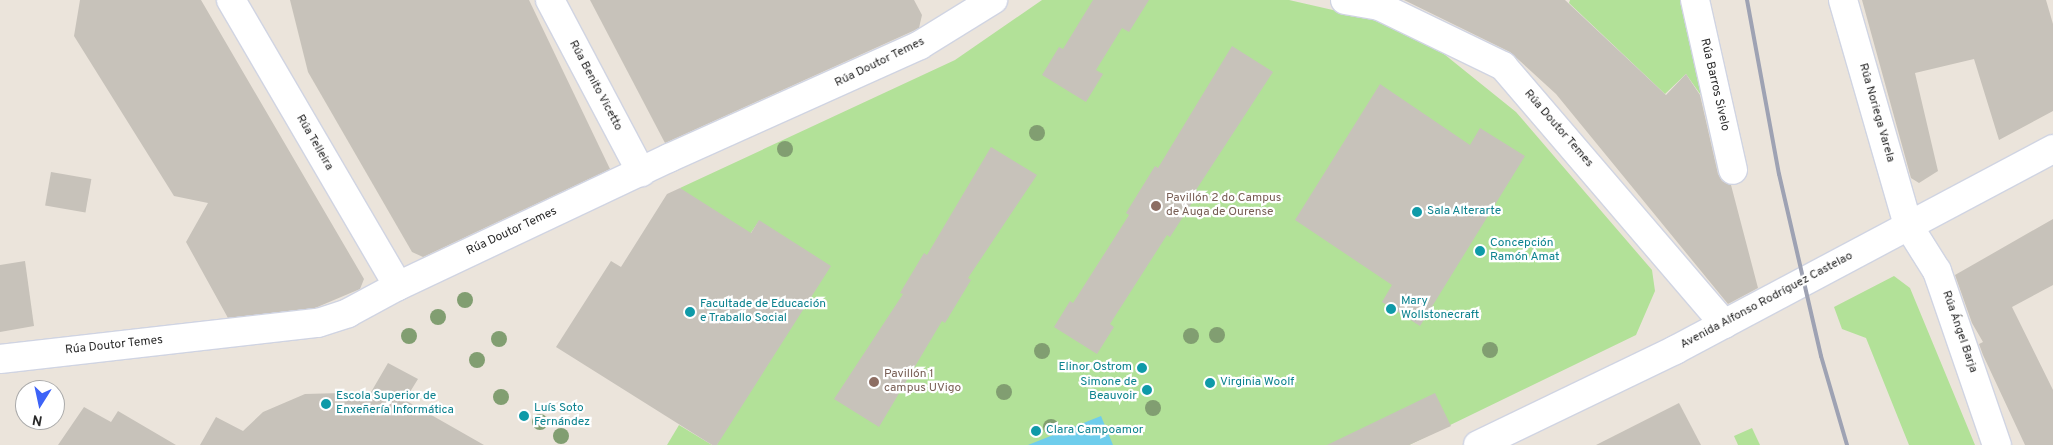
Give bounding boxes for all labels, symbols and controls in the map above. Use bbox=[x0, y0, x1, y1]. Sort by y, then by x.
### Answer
street label: Rúa Doutor Temes bbox=[833, 35, 927, 91]
street label: Rúa Barros Sivelo bbox=[1696, 37, 1732, 133]
street label: Rúa Benito Vicetto bbox=[565, 38, 625, 134]
street label: Rúa Noriega Varela bbox=[1855, 62, 1897, 164]
street label: Rúa Doutor Temes bbox=[1520, 87, 1596, 171]
street label: Rúa Telleira bbox=[292, 112, 336, 174]
place label: Pavillón 2 do Campus de Auga de Ourense bbox=[1166, 192, 1281, 220]
marker: Pavillón 2 do Campus de Auga de Ourense bbox=[1150, 200, 1162, 212]
street label: Rúa Doutor Temes bbox=[464, 205, 560, 259]
place label: Sala Alterarte bbox=[1427, 205, 1502, 219]
marker: Sala Alterarte bbox=[1411, 206, 1423, 218]
place label: Concepción Ramón Amat bbox=[1490, 237, 1560, 265]
marker: Concepción Ramón Amat bbox=[1474, 245, 1486, 257]
street label: Avenida Alfonso Rodríguez Castelao bbox=[1678, 249, 1856, 353]
street label: Rúa Ángel Barja bbox=[1938, 289, 1980, 375]
place label: Mary Wollstonecraft bbox=[1401, 295, 1479, 323]
place label: Facultade de Educación e Traballo Social bbox=[700, 298, 826, 326]
marker: Mary Wollstonecraft bbox=[1385, 303, 1397, 315]
marker: Facultade de Educación e Traballo Social bbox=[684, 306, 696, 318]
street label: Rúa Doutor Temes bbox=[64, 334, 164, 358]
place label: Elinor Ostrom bbox=[1058, 361, 1132, 375]
marker: Elinor Ostrom bbox=[1136, 362, 1148, 374]
place label: Pavillón 1 campus UVigo bbox=[884, 368, 961, 396]
marker: Pavillón 1 campus UVigo bbox=[868, 376, 880, 388]
place label: Simone de Beauvoir bbox=[1080, 376, 1137, 404]
place label: Virginia Woolf bbox=[1220, 376, 1295, 390]
marker: Virginia Woolf bbox=[1204, 377, 1216, 389]
north arrow bbox=[15, 380, 65, 430]
marker: Simone de Beauvoir bbox=[1141, 384, 1153, 396]
place label: Escola Superior de Enxeñería Informática bbox=[336, 390, 454, 418]
marker: Escola Superior de Enxeñería Informática bbox=[320, 398, 332, 410]
place label: Luís Soto Fernández bbox=[534, 402, 590, 430]
text: N bbox=[31, 410, 44, 429]
marker: Luís Soto Fernández bbox=[518, 410, 530, 422]
place label: Clara Campoamor bbox=[1046, 424, 1143, 438]
marker: Clara Campoamor bbox=[1030, 425, 1042, 437]

